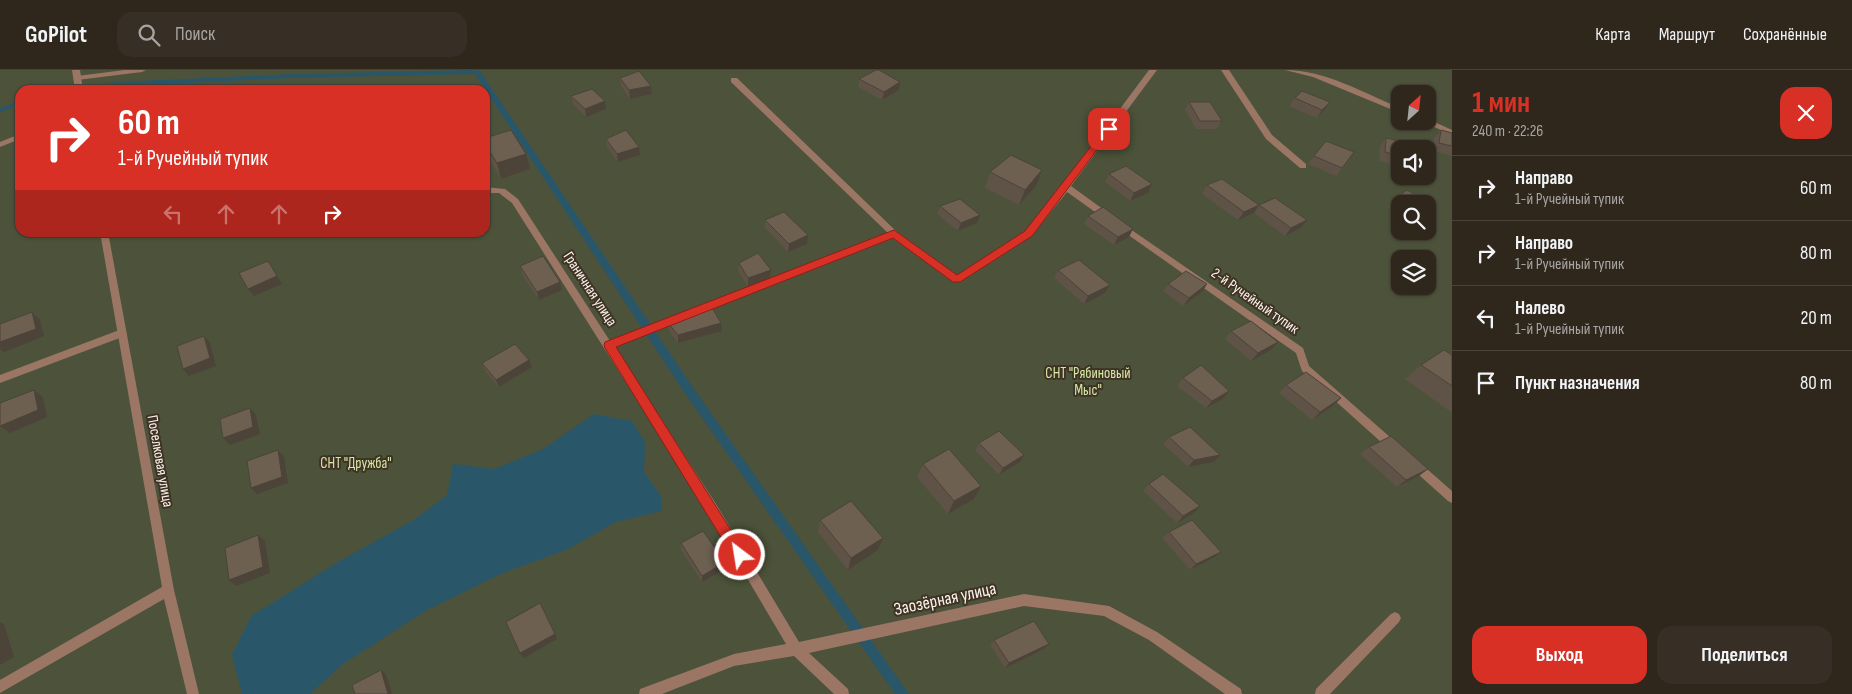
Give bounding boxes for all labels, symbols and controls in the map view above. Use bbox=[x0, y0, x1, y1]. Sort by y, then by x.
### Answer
search box bbox=[117, 12, 467, 57]
text: GoPilot bbox=[25, 20, 87, 49]
icon: search bbox=[135, 21, 163, 49]
text: Поиск bbox=[175, 23, 215, 46]
text: Карта bbox=[1595, 24, 1631, 45]
text: Маршрут bbox=[1659, 24, 1715, 45]
text: Сохранённые bbox=[1743, 24, 1827, 45]
north arrow bbox=[1391, 85, 1436, 130]
map controls bbox=[1391, 85, 1436, 295]
text: 1 мин bbox=[1472, 85, 1530, 121]
button: close bbox=[1780, 87, 1832, 139]
text: 60 m bbox=[118, 102, 180, 145]
icon: right bbox=[35, 105, 100, 170]
pin bbox=[1088, 108, 1130, 150]
icon: arrive bbox=[1095, 115, 1123, 143]
text: 240 m · 22:26 bbox=[1472, 122, 1543, 141]
button: sound bbox=[1391, 140, 1436, 185]
text: 1-й Ручейный тупик bbox=[118, 145, 268, 172]
text: Направо bbox=[1515, 167, 1573, 190]
icon: right bbox=[1472, 174, 1500, 202]
text: 60 m bbox=[1800, 177, 1832, 200]
text: 1-й Ручейный тупик bbox=[1515, 190, 1624, 209]
button: search bbox=[1391, 195, 1436, 240]
icon: left bbox=[159, 200, 187, 228]
icon: ahead bbox=[212, 200, 240, 228]
icon: ahead bbox=[265, 200, 293, 228]
icon: right bbox=[318, 200, 346, 228]
text: Направо bbox=[1515, 232, 1573, 255]
icon: right bbox=[1472, 239, 1500, 267]
text: 80 m bbox=[1800, 242, 1832, 265]
street label: Граничная улица bbox=[559, 248, 621, 330]
button: layers bbox=[1391, 250, 1436, 295]
text: 1-й Ручейный тупик bbox=[1515, 255, 1624, 274]
street label: 2-й Ручейный тупик bbox=[1207, 264, 1303, 339]
text: Налево bbox=[1515, 297, 1565, 320]
icon: left bbox=[1472, 304, 1500, 332]
text: 20 m bbox=[1800, 307, 1832, 330]
text: 1-й Ручейный тупик bbox=[1515, 320, 1624, 339]
park label: СНТ "Рябиновый Мыс" bbox=[1045, 364, 1131, 400]
icon: arrive bbox=[1472, 369, 1500, 397]
text: Пункт назначения bbox=[1515, 372, 1640, 395]
text: 80 m bbox=[1800, 372, 1832, 395]
street label: Поселковая улица bbox=[143, 414, 177, 509]
park label: СНТ "Дружба" bbox=[320, 454, 392, 473]
position arrow bbox=[713, 528, 765, 580]
street label: Заозёрная улица bbox=[892, 578, 998, 620]
button: Выход bbox=[1472, 626, 1647, 684]
button: Поделиться bbox=[1657, 626, 1832, 684]

